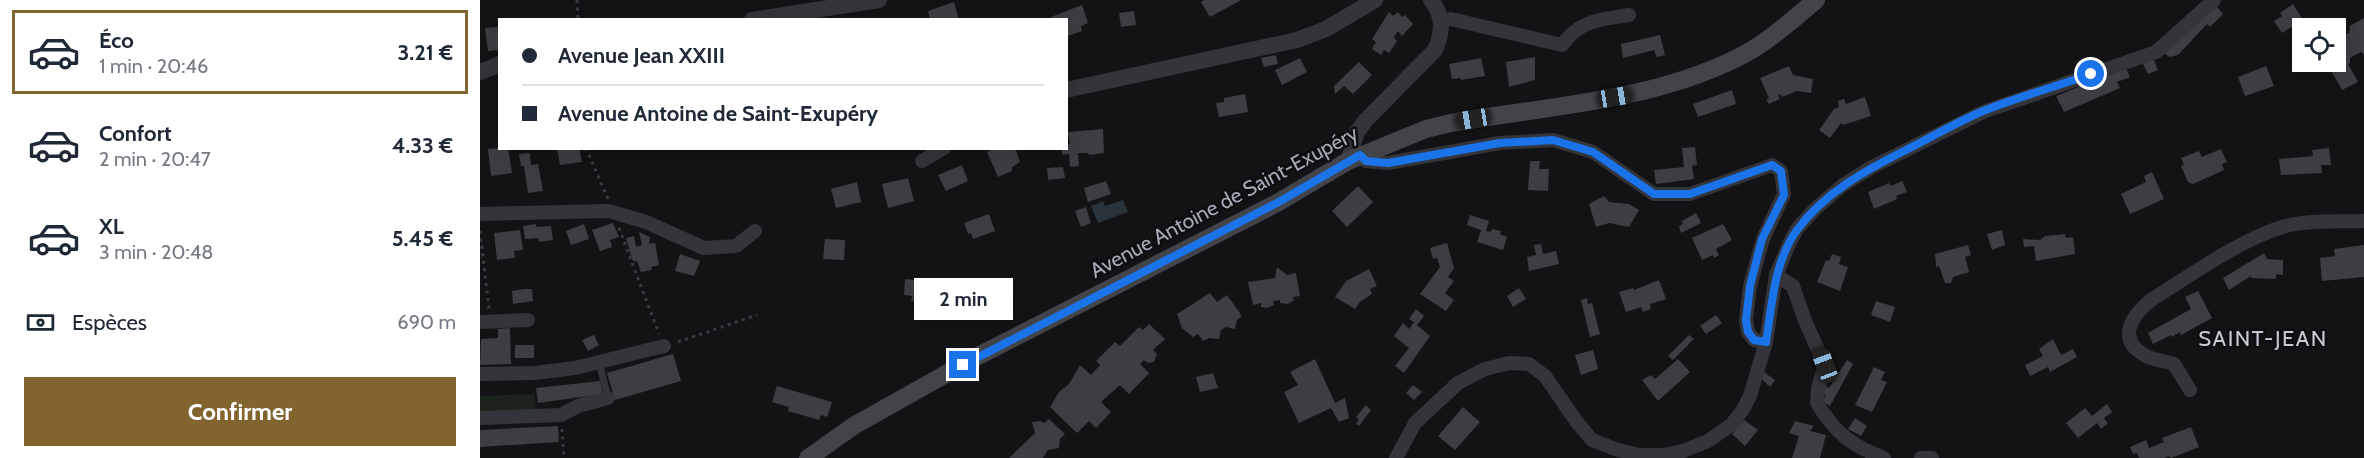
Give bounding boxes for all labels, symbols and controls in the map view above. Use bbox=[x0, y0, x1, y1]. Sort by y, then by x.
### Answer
map controls bbox=[2292, 18, 2346, 72]
button: locate bbox=[2292, 18, 2346, 72]
icon: car bbox=[27, 25, 81, 79]
text: Éco bbox=[99, 27, 134, 54]
text: 3.21 € bbox=[397, 39, 453, 66]
text: Avenue Jean XXIII bbox=[558, 42, 725, 69]
text: 1 min · 20:46 bbox=[99, 54, 208, 78]
route start bbox=[2077, 60, 2104, 87]
car bbox=[1596, 85, 1634, 109]
text: Avenue Antoine de Saint-Exupéry bbox=[558, 100, 878, 127]
car bbox=[1454, 107, 1492, 131]
icon: car bbox=[27, 118, 81, 172]
text: Confort bbox=[99, 120, 172, 147]
street label: Avenue Antoine de Saint-Exupéry bbox=[1086, 120, 1362, 283]
text: 4.33 € bbox=[392, 132, 453, 159]
text: 2 min · 20:47 bbox=[99, 147, 211, 171]
icon: car bbox=[27, 211, 81, 265]
text: XL bbox=[99, 213, 124, 240]
text: 5.45 € bbox=[392, 225, 453, 252]
text: 3 min · 20:48 bbox=[99, 240, 213, 264]
callout: 2 min bbox=[914, 278, 1012, 320]
text: 2 min bbox=[939, 287, 988, 311]
icon: cash bbox=[24, 306, 57, 339]
text: Espèces bbox=[72, 309, 147, 336]
text: 690 m bbox=[397, 310, 456, 334]
district label: SAINT-JEAN bbox=[2198, 325, 2328, 352]
car bbox=[1810, 345, 1840, 385]
route end bbox=[949, 351, 976, 378]
button: Confirmer bbox=[24, 377, 456, 446]

